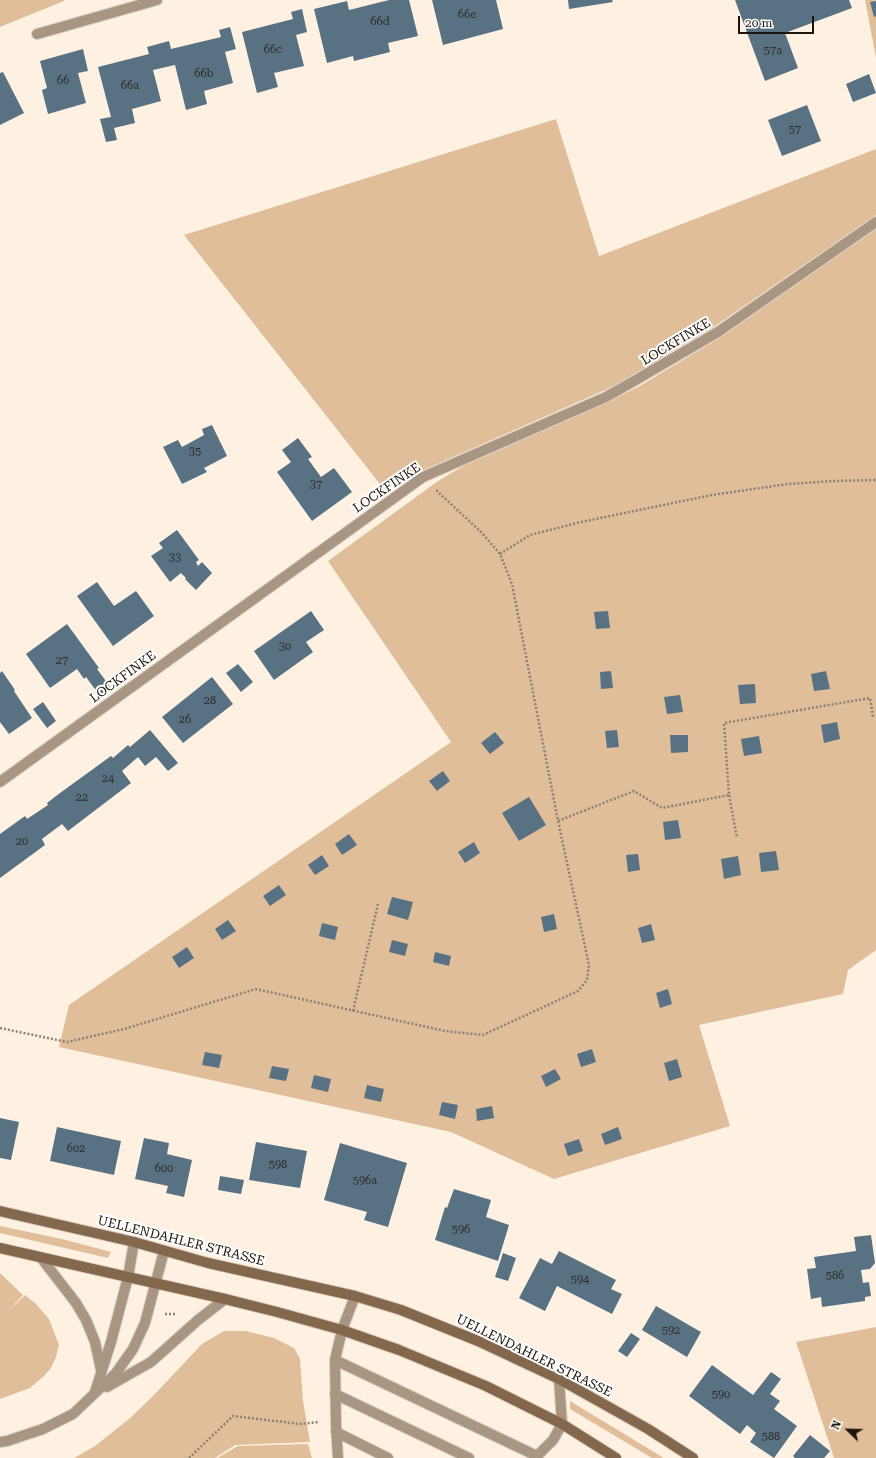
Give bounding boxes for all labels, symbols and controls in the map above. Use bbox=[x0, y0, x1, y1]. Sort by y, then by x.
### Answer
house number: 66e bbox=[458, 8, 476, 22]
scale bar bbox=[740, 8, 816, 34]
house number: 66d bbox=[370, 15, 390, 29]
text: 20 m bbox=[745, 16, 772, 30]
house number: 66c bbox=[264, 43, 282, 57]
house number: 57a bbox=[764, 44, 782, 58]
house number: 66b bbox=[194, 67, 214, 81]
house number: 66 bbox=[57, 74, 69, 88]
house number: 66a bbox=[121, 79, 139, 93]
house number: 57 bbox=[789, 123, 801, 137]
street label: LOCKFINKE bbox=[639, 315, 713, 369]
house number: 35 bbox=[189, 445, 201, 459]
street label: LOCKFINKE bbox=[350, 460, 424, 516]
house number: 37 bbox=[310, 478, 322, 492]
house number: 33 bbox=[169, 551, 181, 565]
house number: 30 bbox=[279, 640, 291, 654]
street label: LOCKFINKE bbox=[87, 648, 159, 706]
house number: 27 bbox=[56, 654, 68, 668]
house number: 28 bbox=[204, 694, 216, 708]
house number: 26 bbox=[179, 713, 191, 727]
house number: 24 bbox=[102, 772, 114, 786]
house number: 22 bbox=[76, 791, 88, 805]
house number: 20 bbox=[16, 835, 28, 849]
house number: 602 bbox=[67, 1142, 85, 1156]
house number: 598 bbox=[269, 1158, 287, 1172]
house number: 600 bbox=[155, 1162, 173, 1176]
house number: 596a bbox=[353, 1174, 377, 1188]
street label: UELLENDAHLER STRASSE bbox=[96, 1213, 266, 1269]
house number: 596 bbox=[452, 1223, 470, 1237]
house number: 586 bbox=[826, 1269, 844, 1283]
house number: 594 bbox=[571, 1273, 589, 1287]
street label: UELLENDAHLER STRASSE bbox=[454, 1311, 614, 1401]
house number: 592 bbox=[662, 1324, 680, 1338]
house number: 590 bbox=[712, 1388, 730, 1402]
north arrow bbox=[828, 1410, 868, 1450]
text: N bbox=[829, 1419, 844, 1432]
house number: 588 bbox=[762, 1430, 780, 1444]

